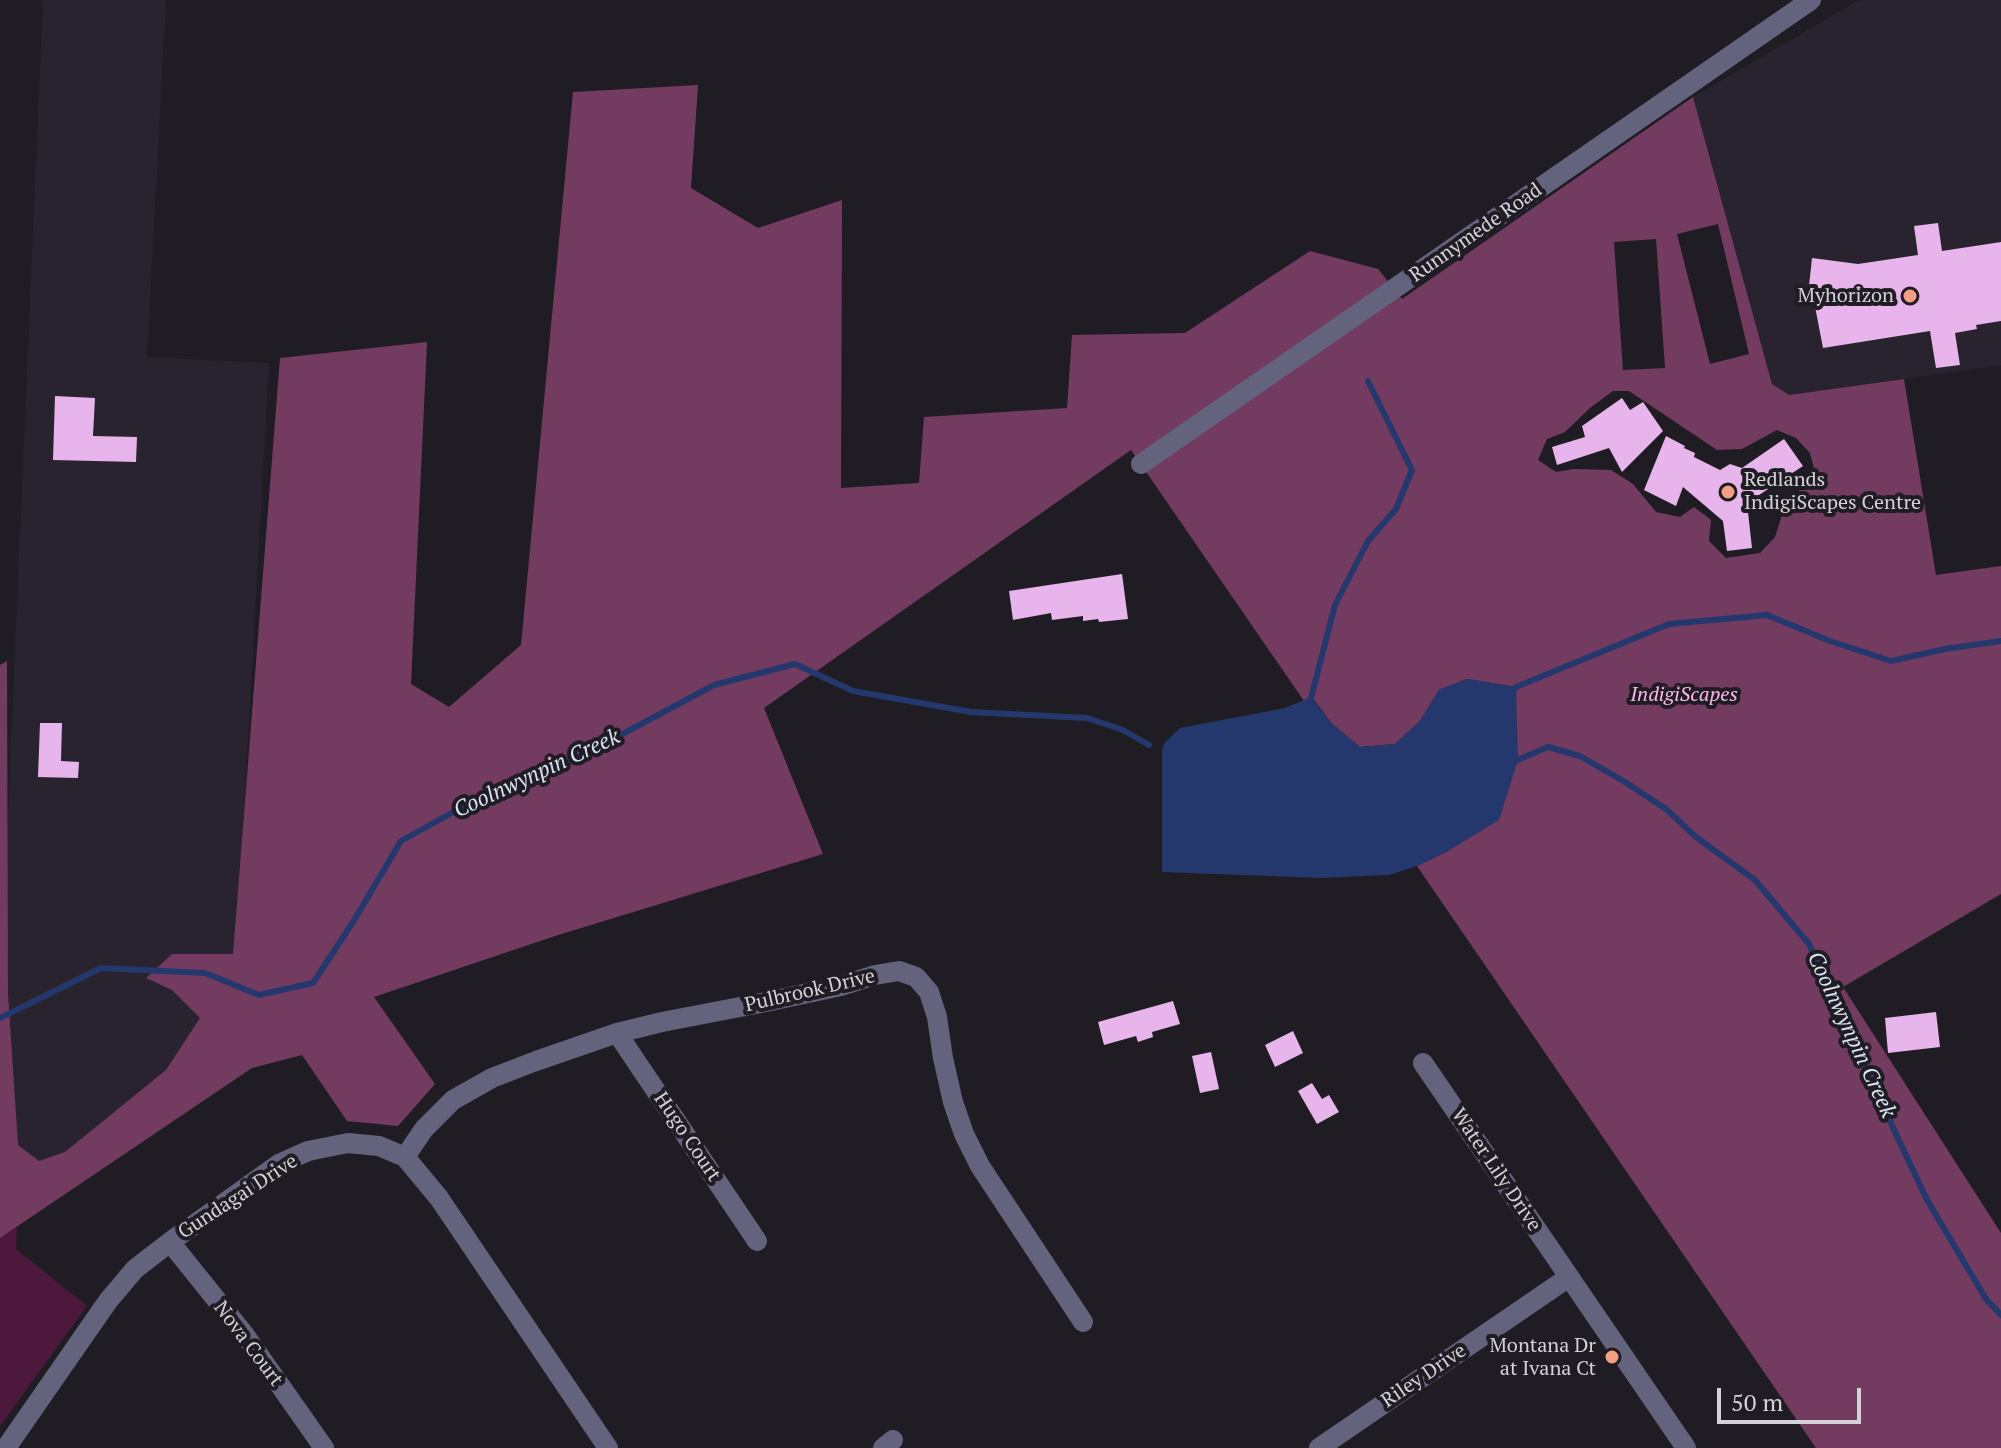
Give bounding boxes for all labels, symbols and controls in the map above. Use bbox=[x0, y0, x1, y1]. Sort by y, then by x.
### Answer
street label: Runnymede Road bbox=[1405, 178, 1547, 288]
place label: Myhorizon bbox=[1798, 284, 1894, 308]
marker: Myhorizon bbox=[1901, 287, 1919, 305]
place label: Redlands IndigiScapes Centre bbox=[1744, 468, 1921, 515]
marker: Redlands IndigiScapes Centre bbox=[1719, 483, 1737, 501]
park label: IndigiScapes bbox=[1630, 683, 1738, 707]
water label: Coolnwynpin Creek bbox=[450, 724, 624, 824]
water label: Coolnwynpin Creek bbox=[1801, 948, 1901, 1122]
street label: Pulbrook Drive bbox=[743, 964, 877, 1018]
street label: Hugo Court bbox=[648, 1088, 726, 1186]
street label: Water Lily Drive bbox=[1446, 1104, 1546, 1236]
street label: Gundagai Drive bbox=[174, 1149, 302, 1245]
street label: Nova Court bbox=[208, 1297, 288, 1391]
place label: Montana Dr at Ivana Ct bbox=[1490, 1334, 1596, 1381]
street label: Riley Drive bbox=[1377, 1339, 1471, 1413]
marker: Montana Dr at Ivana Ct bbox=[1603, 1348, 1621, 1366]
scale bar bbox=[1721, 1372, 1865, 1422]
text: 50 m bbox=[1731, 1386, 1783, 1418]

